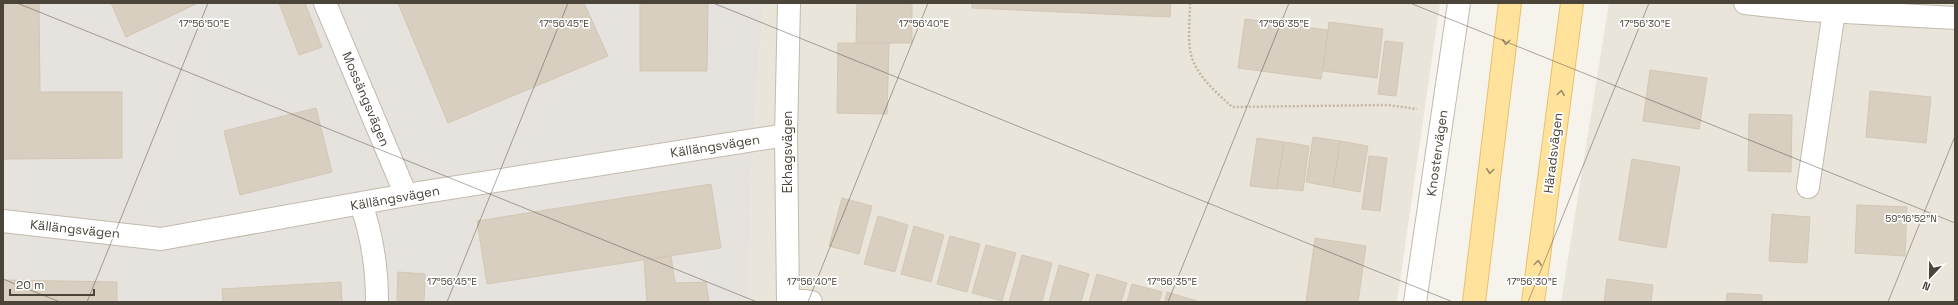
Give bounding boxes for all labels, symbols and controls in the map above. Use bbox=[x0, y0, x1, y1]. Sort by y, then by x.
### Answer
text: 17°56'50"E bbox=[179, 17, 230, 30]
text: 17°56'45"E bbox=[539, 17, 589, 30]
text: 17°56'40"E bbox=[899, 17, 950, 30]
text: 17°56'35"E bbox=[1259, 17, 1309, 30]
text: 17°56'30"E bbox=[1620, 17, 1671, 30]
one-way arrow bbox=[1501, 39, 1510, 45]
street label: Mossängsvägen bbox=[338, 49, 394, 149]
one-way arrow bbox=[1556, 90, 1565, 96]
street label: Knostervägen bbox=[1423, 109, 1451, 197]
street label: Ekhagsvägen bbox=[779, 111, 796, 193]
street label: Häradsvägen bbox=[1540, 112, 1566, 194]
street label: Källängsvägen bbox=[669, 131, 761, 161]
one-way arrow bbox=[1486, 168, 1495, 174]
street label: Källängsvägen bbox=[349, 182, 441, 214]
text: 59°16'52"N bbox=[1885, 212, 1937, 225]
street label: Källängsvägen bbox=[29, 216, 121, 242]
north arrow bbox=[1910, 257, 1950, 297]
one-way arrow bbox=[1533, 260, 1542, 266]
scale bar bbox=[10, 271, 94, 297]
text: 17°56'45"E bbox=[427, 275, 477, 288]
text: 17°56'40"E bbox=[787, 275, 838, 288]
text: 17°56'35"E bbox=[1147, 275, 1197, 288]
text: 17°56'30"E bbox=[1507, 275, 1558, 288]
text: 20 m bbox=[16, 277, 44, 293]
text: N bbox=[1920, 278, 1932, 294]

